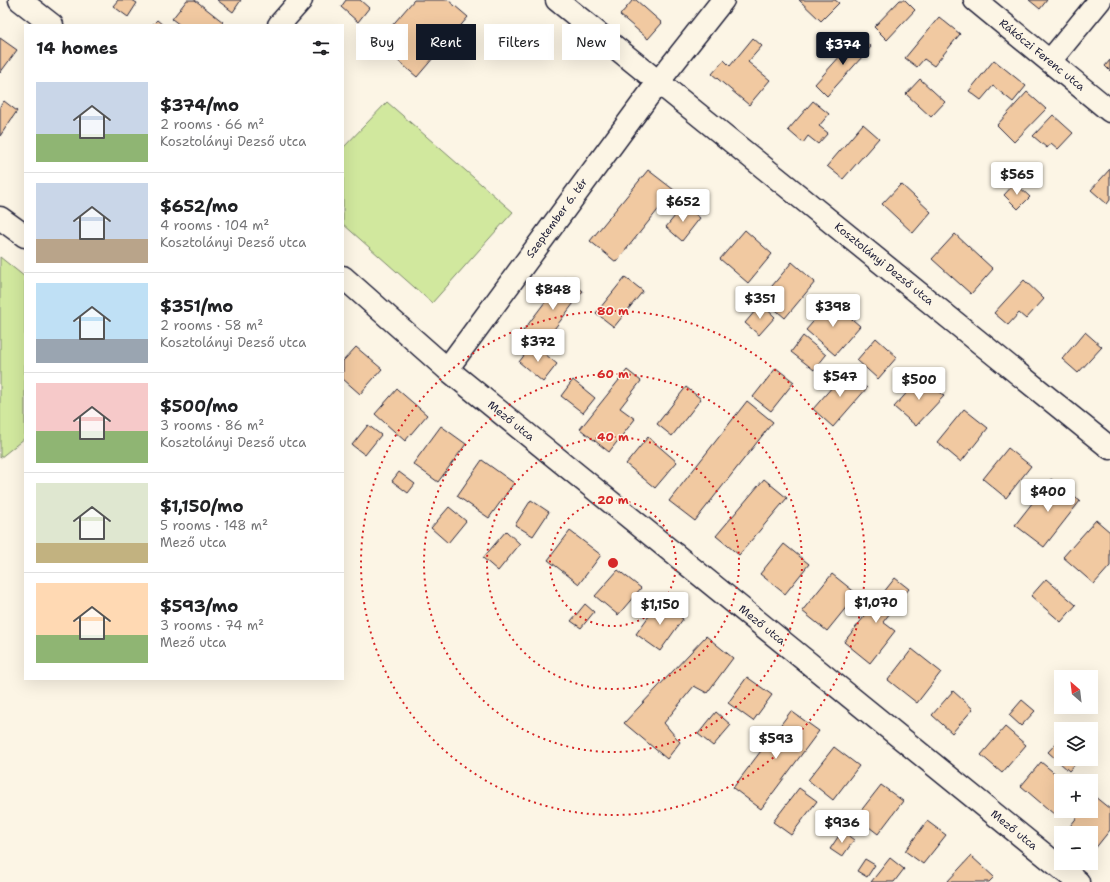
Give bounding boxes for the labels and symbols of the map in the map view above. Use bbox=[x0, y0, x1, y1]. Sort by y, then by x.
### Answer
street label: Rákóczi Ferenc utca bbox=[996, 16, 1088, 94]
pin: $374 bbox=[819, 32, 867, 66]
pin: $565 bbox=[993, 162, 1041, 196]
street label: Szeptember 6. tér bbox=[523, 175, 591, 261]
pin: $652 bbox=[659, 189, 707, 223]
street label: Kosztolányi Dezső utca bbox=[831, 219, 937, 309]
pin: $848 bbox=[529, 277, 577, 311]
pin: $351 bbox=[736, 286, 784, 320]
pin: $398 bbox=[809, 294, 857, 328]
text: 80 m bbox=[597, 303, 629, 319]
pin: $372 bbox=[514, 329, 562, 363]
pin: $547 bbox=[816, 364, 864, 398]
text: 60 m bbox=[597, 366, 629, 382]
pin: $500 bbox=[895, 367, 943, 401]
street label: Mező utca bbox=[484, 398, 538, 445]
text: 40 m bbox=[597, 429, 629, 445]
pin: $400 bbox=[1024, 479, 1072, 513]
text: 20 m bbox=[597, 492, 629, 508]
centre of rings bbox=[606, 556, 620, 570]
pin: $1,070 bbox=[843, 590, 909, 624]
pin: $1,150 bbox=[627, 592, 693, 626]
street label: Mező utca bbox=[735, 602, 789, 649]
north arrow bbox=[1054, 670, 1098, 714]
pin: $593 bbox=[752, 726, 800, 760]
street label: Mező utca bbox=[987, 807, 1041, 854]
pin: $936 bbox=[818, 810, 866, 844]

